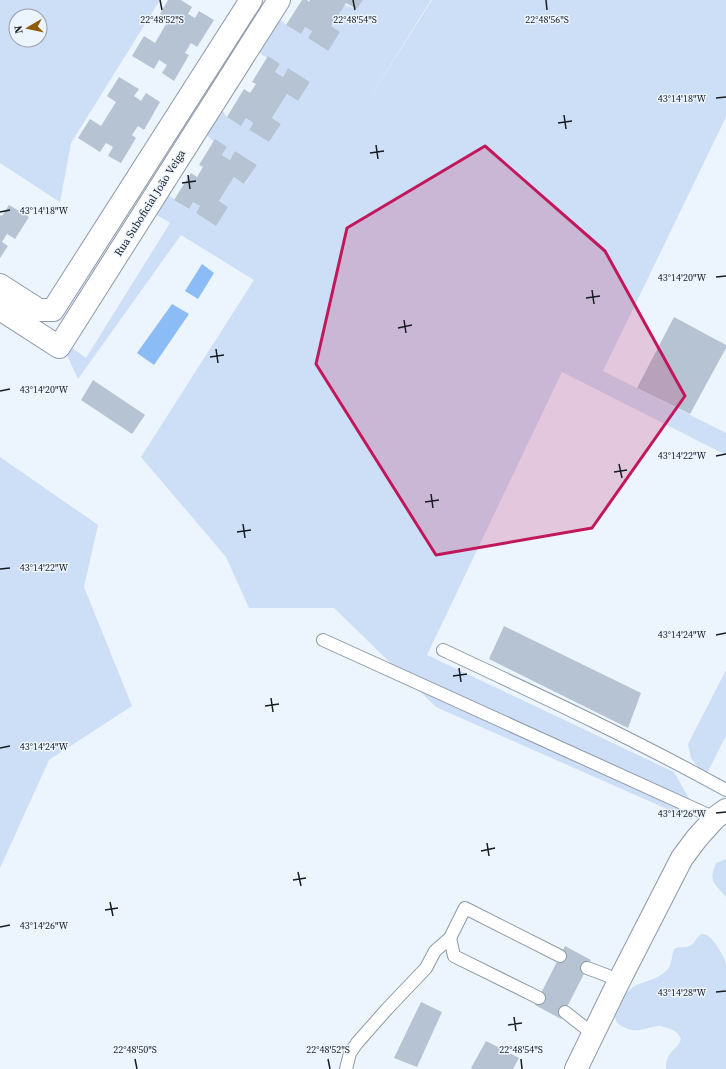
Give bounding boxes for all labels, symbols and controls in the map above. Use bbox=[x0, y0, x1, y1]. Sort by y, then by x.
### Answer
north arrow bbox=[8, 8, 48, 48]
text: 22°48'52"S bbox=[140, 13, 184, 26]
text: 22°48'54"S bbox=[333, 13, 377, 26]
text: 22°48'56"S bbox=[525, 13, 569, 26]
text: N bbox=[11, 24, 27, 35]
text: 43°14'18"W bbox=[658, 92, 707, 105]
street label: Rua Suboficial João Veiga bbox=[111, 146, 189, 259]
text: 43°14'18"W bbox=[20, 204, 69, 217]
text: 43°14'20"W bbox=[658, 271, 707, 284]
text: 43°14'20"W bbox=[20, 383, 69, 396]
text: 43°14'22"W bbox=[658, 449, 707, 462]
text: 43°14'22"W bbox=[20, 561, 69, 574]
text: 43°14'24"W bbox=[658, 628, 707, 641]
text: 43°14'24"W bbox=[20, 740, 69, 753]
text: 43°14'26"W bbox=[658, 807, 707, 820]
text: 43°14'26"W bbox=[20, 919, 69, 932]
text: 43°14'28"W bbox=[658, 986, 707, 999]
text: 22°48'50"S bbox=[113, 1043, 157, 1056]
text: 22°48'52"S bbox=[306, 1043, 350, 1056]
text: 22°48'54"S bbox=[499, 1043, 543, 1056]

